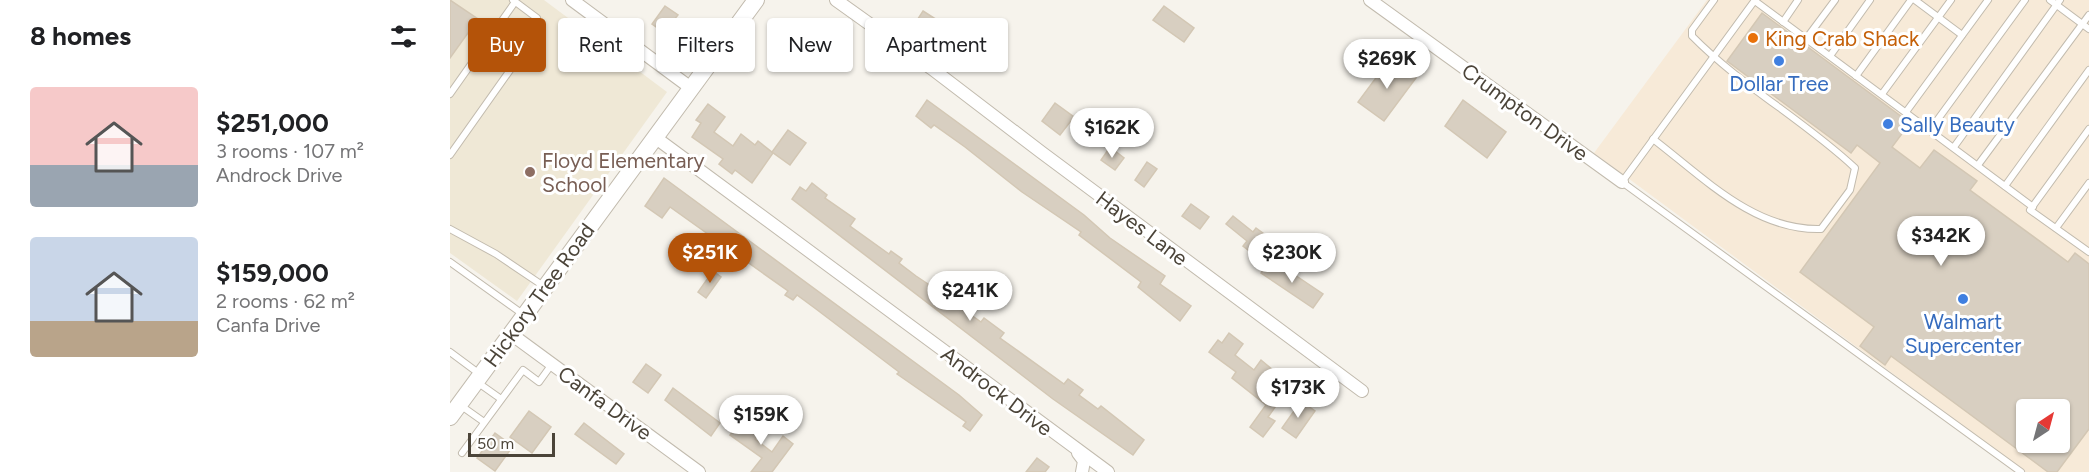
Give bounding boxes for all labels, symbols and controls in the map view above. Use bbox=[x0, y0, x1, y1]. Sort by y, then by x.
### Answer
chip: Buy bbox=[468, 18, 546, 72]
chip: Rent bbox=[558, 18, 644, 72]
chip: Filters bbox=[656, 18, 755, 72]
chip: New bbox=[767, 18, 853, 72]
chip: Apartment bbox=[865, 18, 1008, 72]
text: 8 homes bbox=[30, 20, 131, 52]
icon: filters bbox=[387, 20, 420, 53]
place label: King Crab Shack bbox=[1765, 26, 1920, 51]
marker: King Crab Shack bbox=[1746, 31, 1760, 45]
pin: $269K bbox=[1345, 39, 1429, 90]
text: $269K bbox=[1357, 46, 1417, 70]
marker: Dollar Tree bbox=[1772, 54, 1786, 68]
street label: Crumpton Drive bbox=[1457, 58, 1593, 166]
place label: Dollar Tree bbox=[1729, 71, 1829, 96]
text: $251,000 bbox=[216, 107, 329, 139]
pin: $162K bbox=[1070, 108, 1154, 159]
icon: home bbox=[78, 111, 150, 183]
place label: Sally Beauty bbox=[1900, 112, 2015, 137]
text: $162K bbox=[1084, 115, 1140, 139]
marker: Sally Beauty bbox=[1881, 117, 1895, 131]
text: 3 rooms · 107 m² bbox=[216, 139, 364, 163]
place label: Floyd Elementary School bbox=[542, 148, 705, 197]
text: Androck Drive bbox=[216, 163, 343, 187]
marker: Floyd Elementary School bbox=[523, 165, 537, 179]
street label: Hayes Lane bbox=[1091, 185, 1193, 271]
pin: $342K bbox=[1899, 216, 1983, 267]
street label: Hickory Tree Road bbox=[478, 218, 600, 372]
text: $342K bbox=[1911, 223, 1971, 247]
pin: $251K bbox=[668, 233, 752, 284]
pin: $230K bbox=[1250, 233, 1334, 284]
text: $251K bbox=[682, 240, 738, 264]
text: $230K bbox=[1262, 240, 1322, 264]
text: $159,000 bbox=[216, 257, 329, 289]
icon: home bbox=[78, 261, 150, 333]
pin: $241K bbox=[928, 271, 1012, 322]
text: $241K bbox=[941, 278, 999, 302]
text: 2 rooms · 62 m² bbox=[216, 289, 355, 313]
marker: Walmart Supercenter bbox=[1956, 292, 1970, 306]
place label: Walmart Supercenter bbox=[1905, 309, 2021, 358]
text: Canfa Drive bbox=[216, 313, 320, 337]
street label: Androck Drive bbox=[936, 341, 1058, 441]
street label: Canfa Drive bbox=[553, 361, 657, 445]
pin: $173K bbox=[1256, 368, 1340, 419]
text: $173K bbox=[1270, 375, 1326, 399]
pin: $159K bbox=[719, 395, 803, 446]
north arrow bbox=[2016, 399, 2070, 453]
map controls bbox=[2016, 399, 2070, 453]
text: $159K bbox=[733, 402, 789, 426]
scale bar bbox=[468, 430, 555, 458]
text: 50 m bbox=[477, 434, 514, 453]

